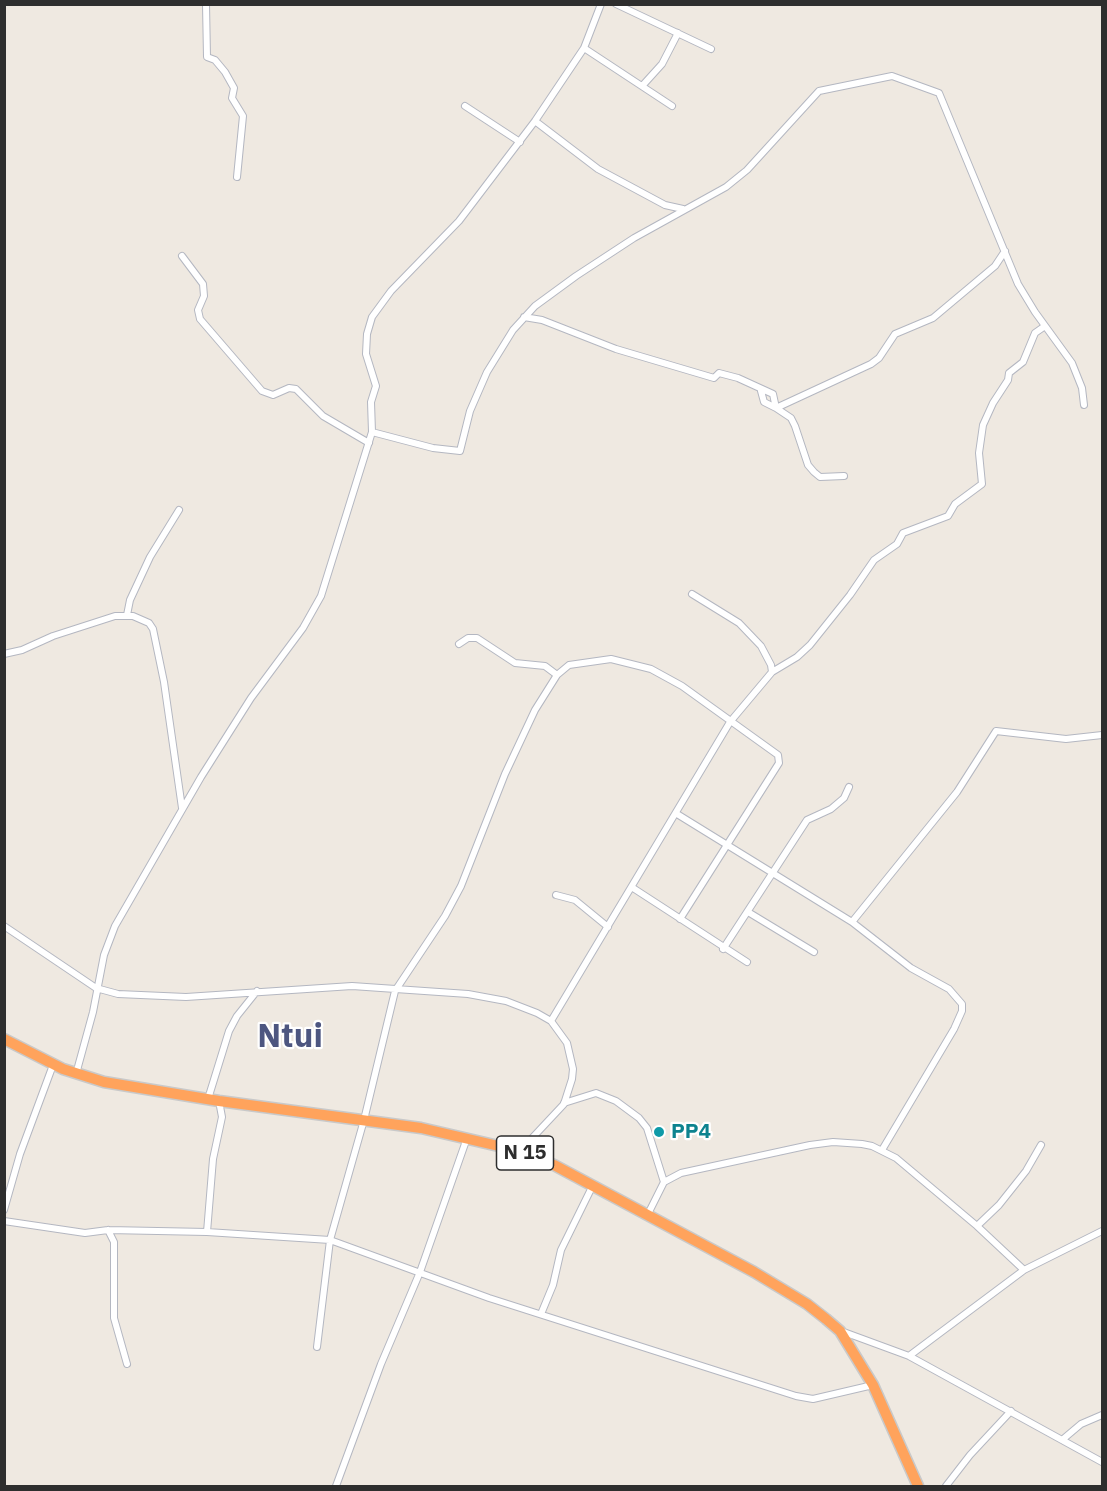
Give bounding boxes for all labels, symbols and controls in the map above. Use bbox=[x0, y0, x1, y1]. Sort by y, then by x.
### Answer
district label: Ntui bbox=[257, 1017, 323, 1057]
place label: PP4 bbox=[671, 1119, 711, 1145]
marker: PP4 bbox=[652, 1125, 666, 1139]
road number: N 15 bbox=[496, 1136, 554, 1170]

